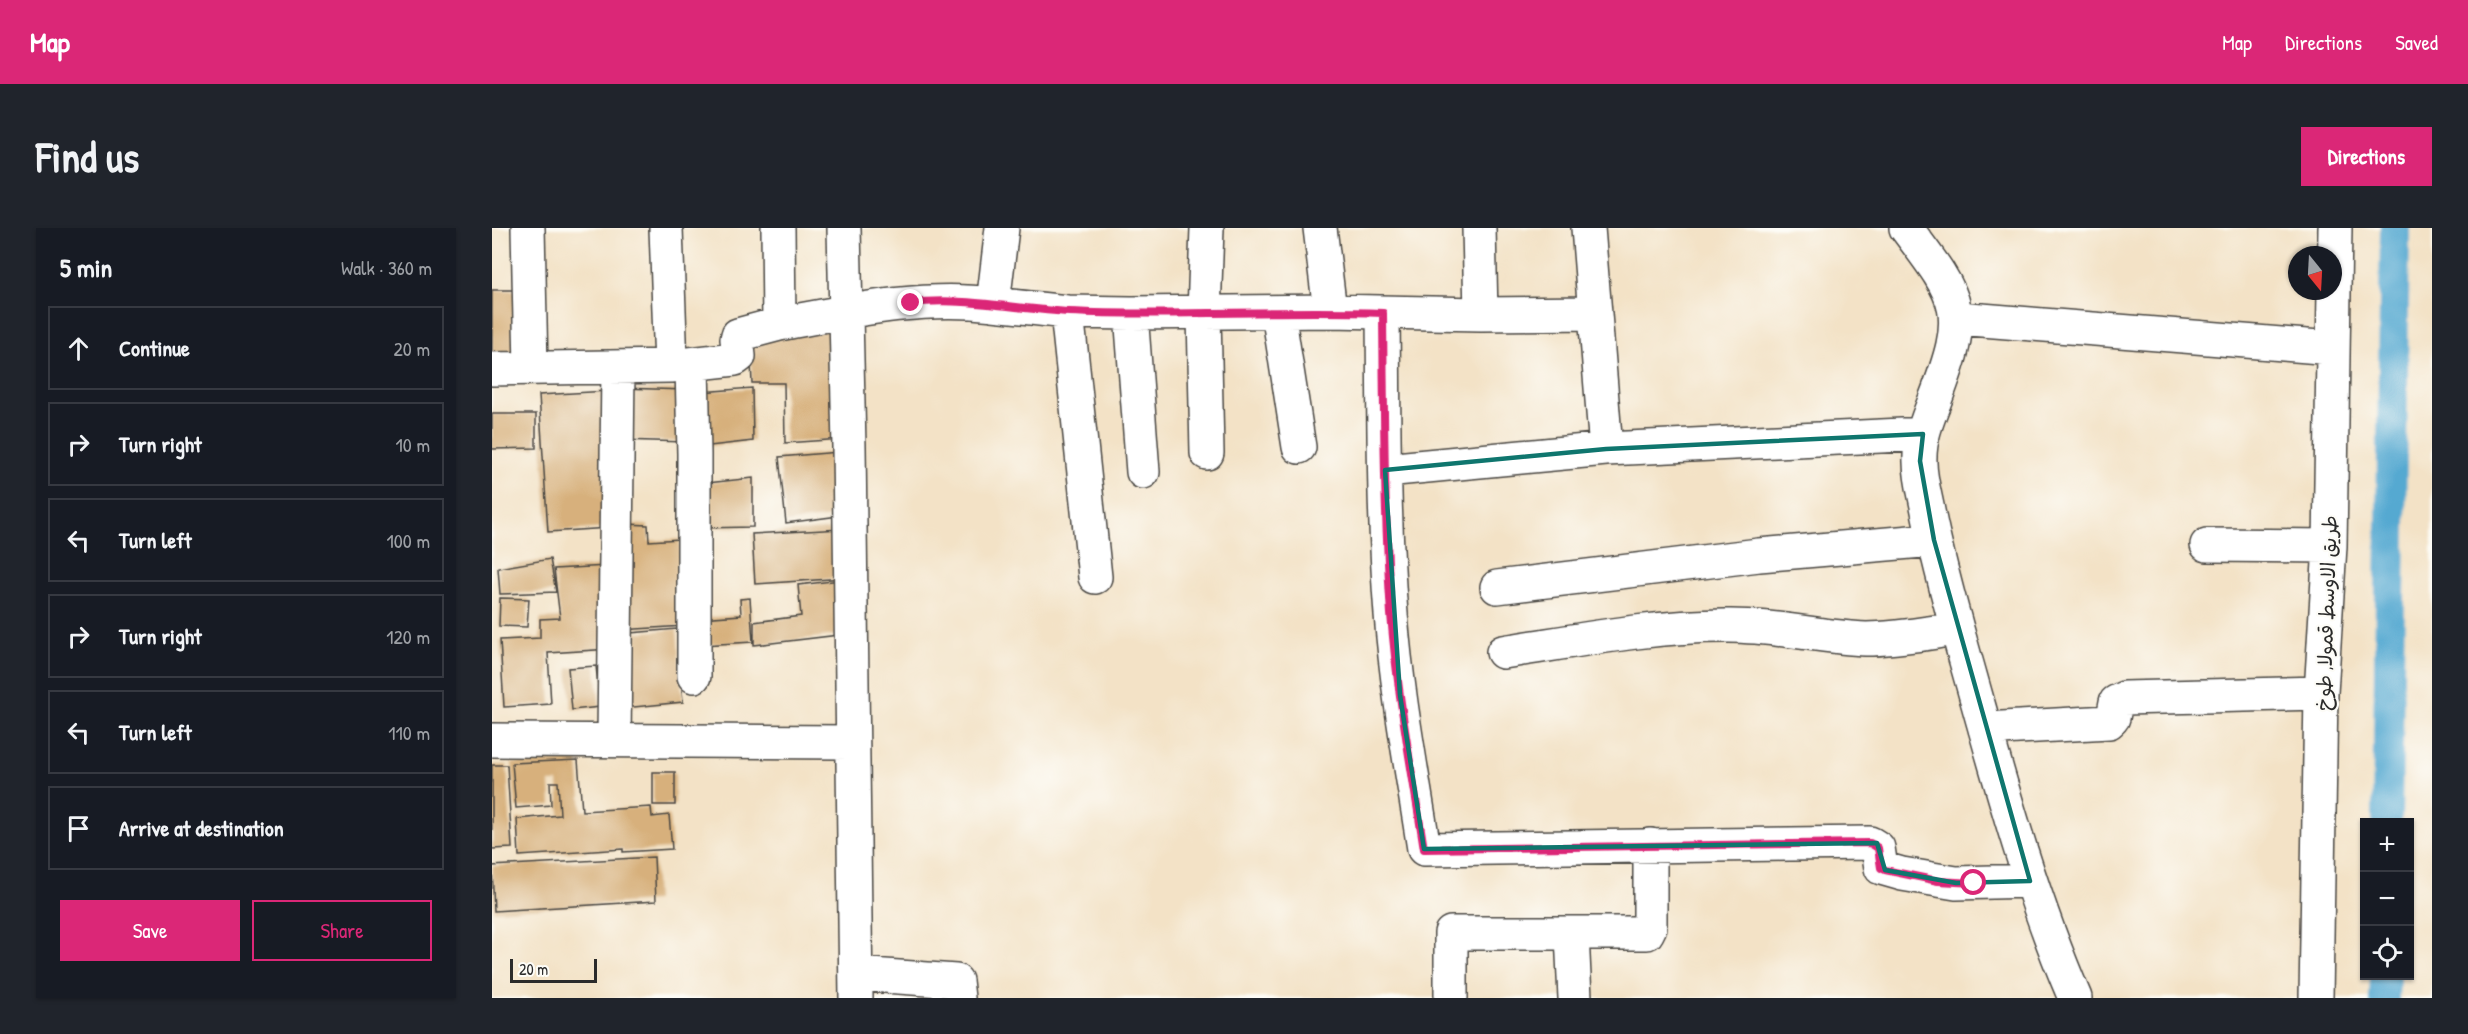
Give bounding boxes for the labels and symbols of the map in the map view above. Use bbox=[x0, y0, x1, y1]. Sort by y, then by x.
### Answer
north arrow bbox=[2288, 246, 2342, 300]
route end bbox=[897, 289, 923, 315]
street label: طريق الاوسط قمولا, طوخ bbox=[2309, 515, 2344, 711]
route start bbox=[1960, 869, 1986, 895]
scale bar bbox=[510, 956, 597, 984]

